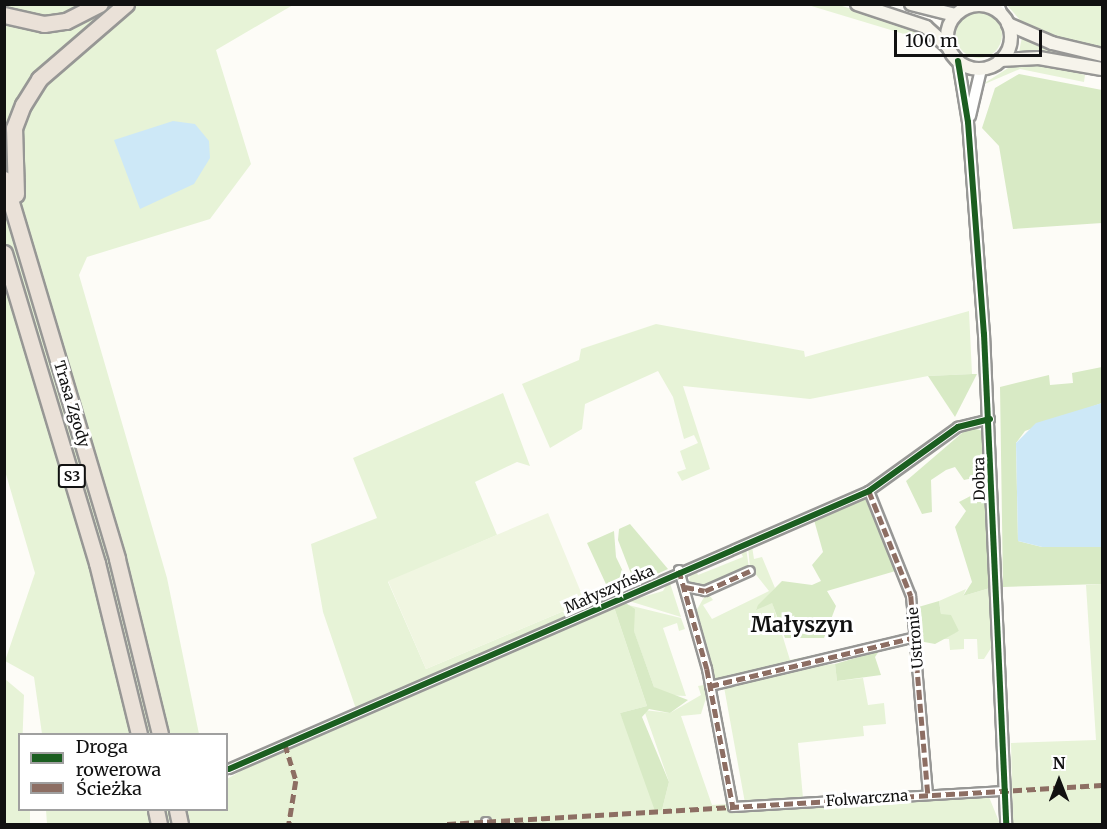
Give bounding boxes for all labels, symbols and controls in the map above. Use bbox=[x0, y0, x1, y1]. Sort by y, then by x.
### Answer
scale bar bbox=[897, 18, 1046, 56]
text: 100 m bbox=[905, 29, 958, 52]
street label: Trasa Zgody bbox=[50, 359, 94, 449]
street label: Dobra bbox=[970, 457, 988, 501]
road number: S3 bbox=[57, 465, 87, 487]
street label: Małyszyńska bbox=[561, 561, 657, 617]
street label: Ustronie bbox=[903, 606, 927, 670]
district label: Małyszyn bbox=[751, 612, 853, 638]
legend bbox=[18, 733, 228, 811]
text: Droga rowerowa bbox=[76, 735, 161, 781]
north arrow bbox=[1029, 751, 1089, 811]
text: N bbox=[1053, 753, 1065, 773]
text: Ścieżka bbox=[76, 777, 142, 800]
street label: Folwarczna bbox=[825, 786, 909, 810]

